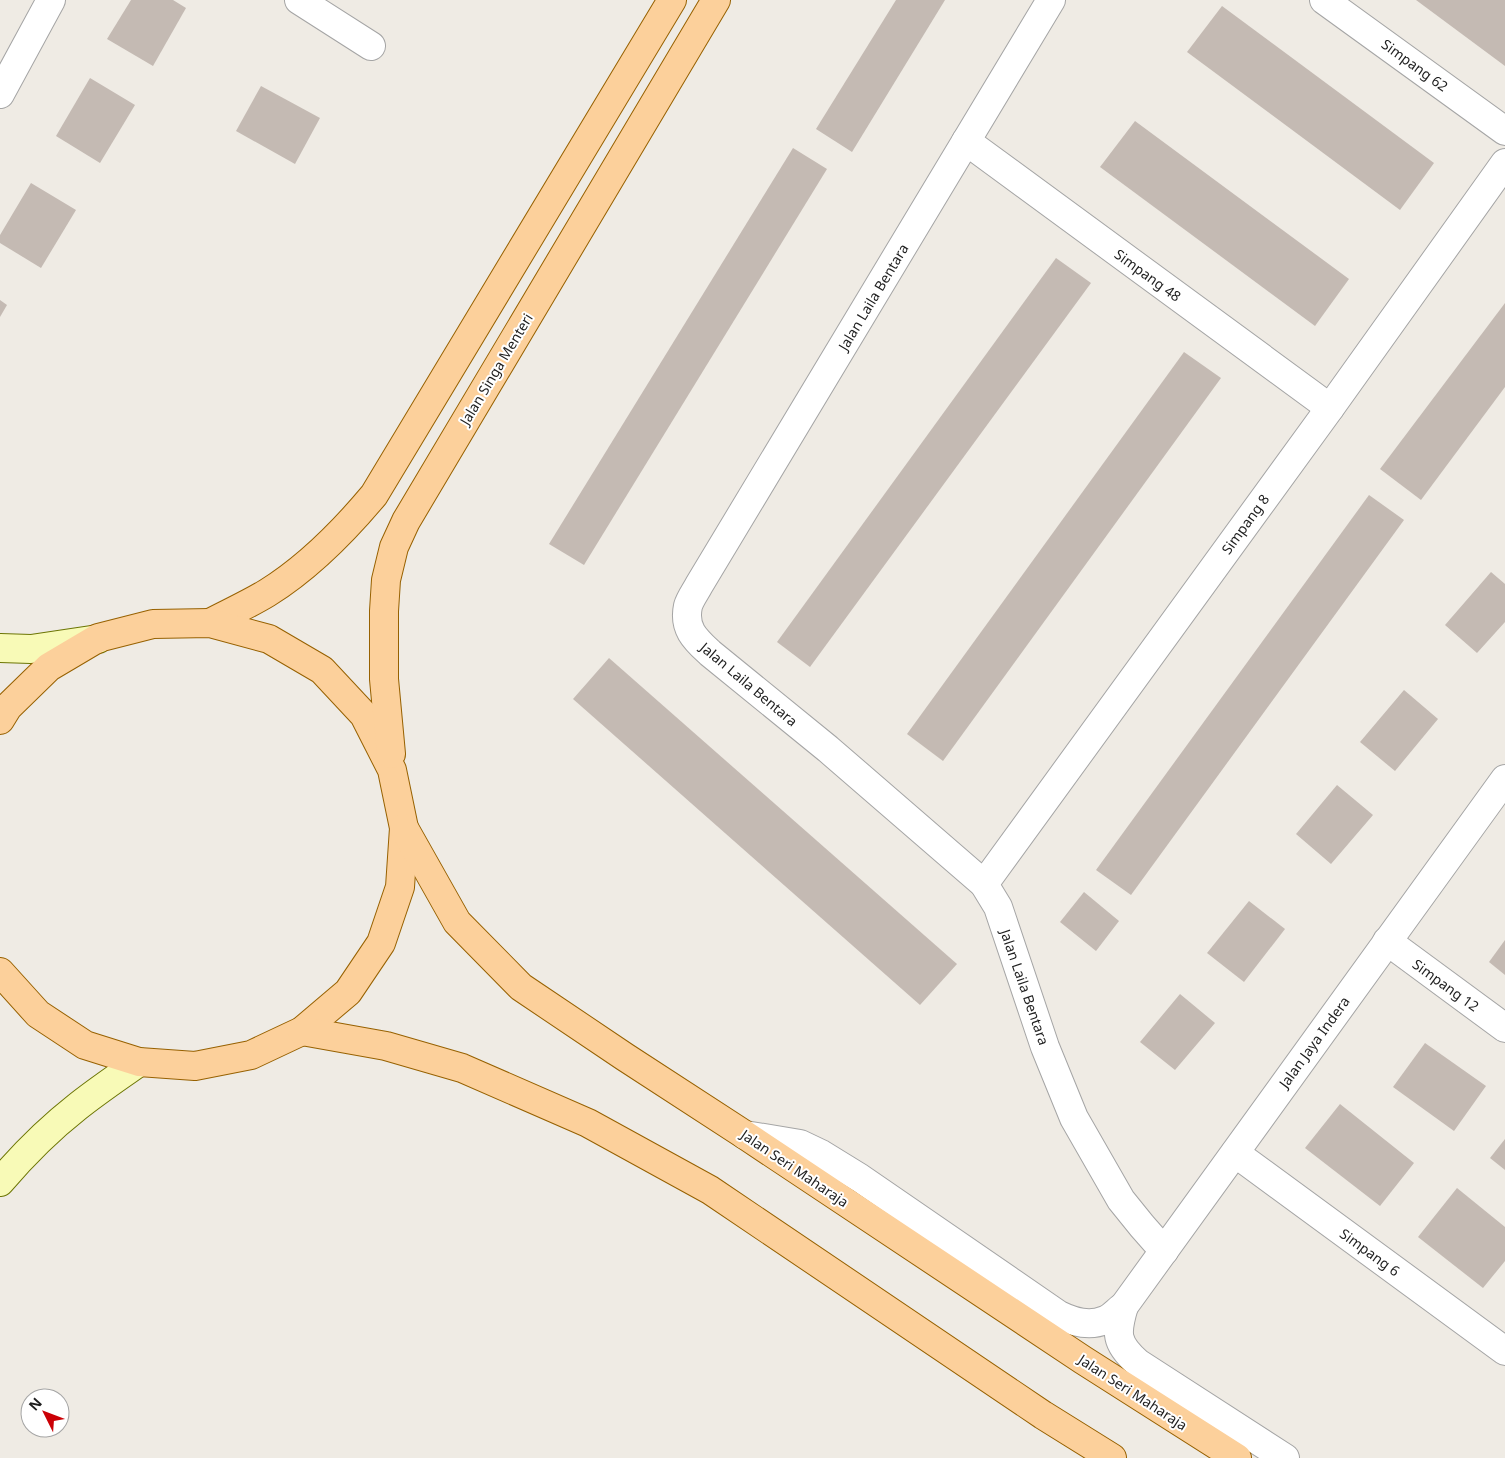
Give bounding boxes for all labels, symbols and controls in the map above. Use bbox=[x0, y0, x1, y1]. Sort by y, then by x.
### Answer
street label: Simpang 62 bbox=[1378, 34, 1452, 96]
street label: Jalan Laila Bentara bbox=[833, 240, 912, 356]
street label: Simpang 48 bbox=[1111, 244, 1185, 306]
street label: Jalan Singa Menteri bbox=[454, 310, 537, 430]
street label: Simpang 8 bbox=[1217, 490, 1273, 558]
street label: Jalan Laila Bentara bbox=[695, 636, 802, 730]
street label: Jalan Laila Bentara bbox=[996, 925, 1054, 1047]
street label: Simpang 12 bbox=[1409, 954, 1483, 1016]
street label: Jalan Jaya Indera bbox=[1273, 992, 1354, 1093]
street label: Jalan Seri Maharaja bbox=[736, 1124, 853, 1211]
street label: Simpang 6 bbox=[1336, 1224, 1404, 1280]
street label: Jalan Seri Maharaja bbox=[1073, 1349, 1191, 1434]
north arrow bbox=[20, 1388, 70, 1438]
text: N bbox=[24, 1393, 46, 1415]

